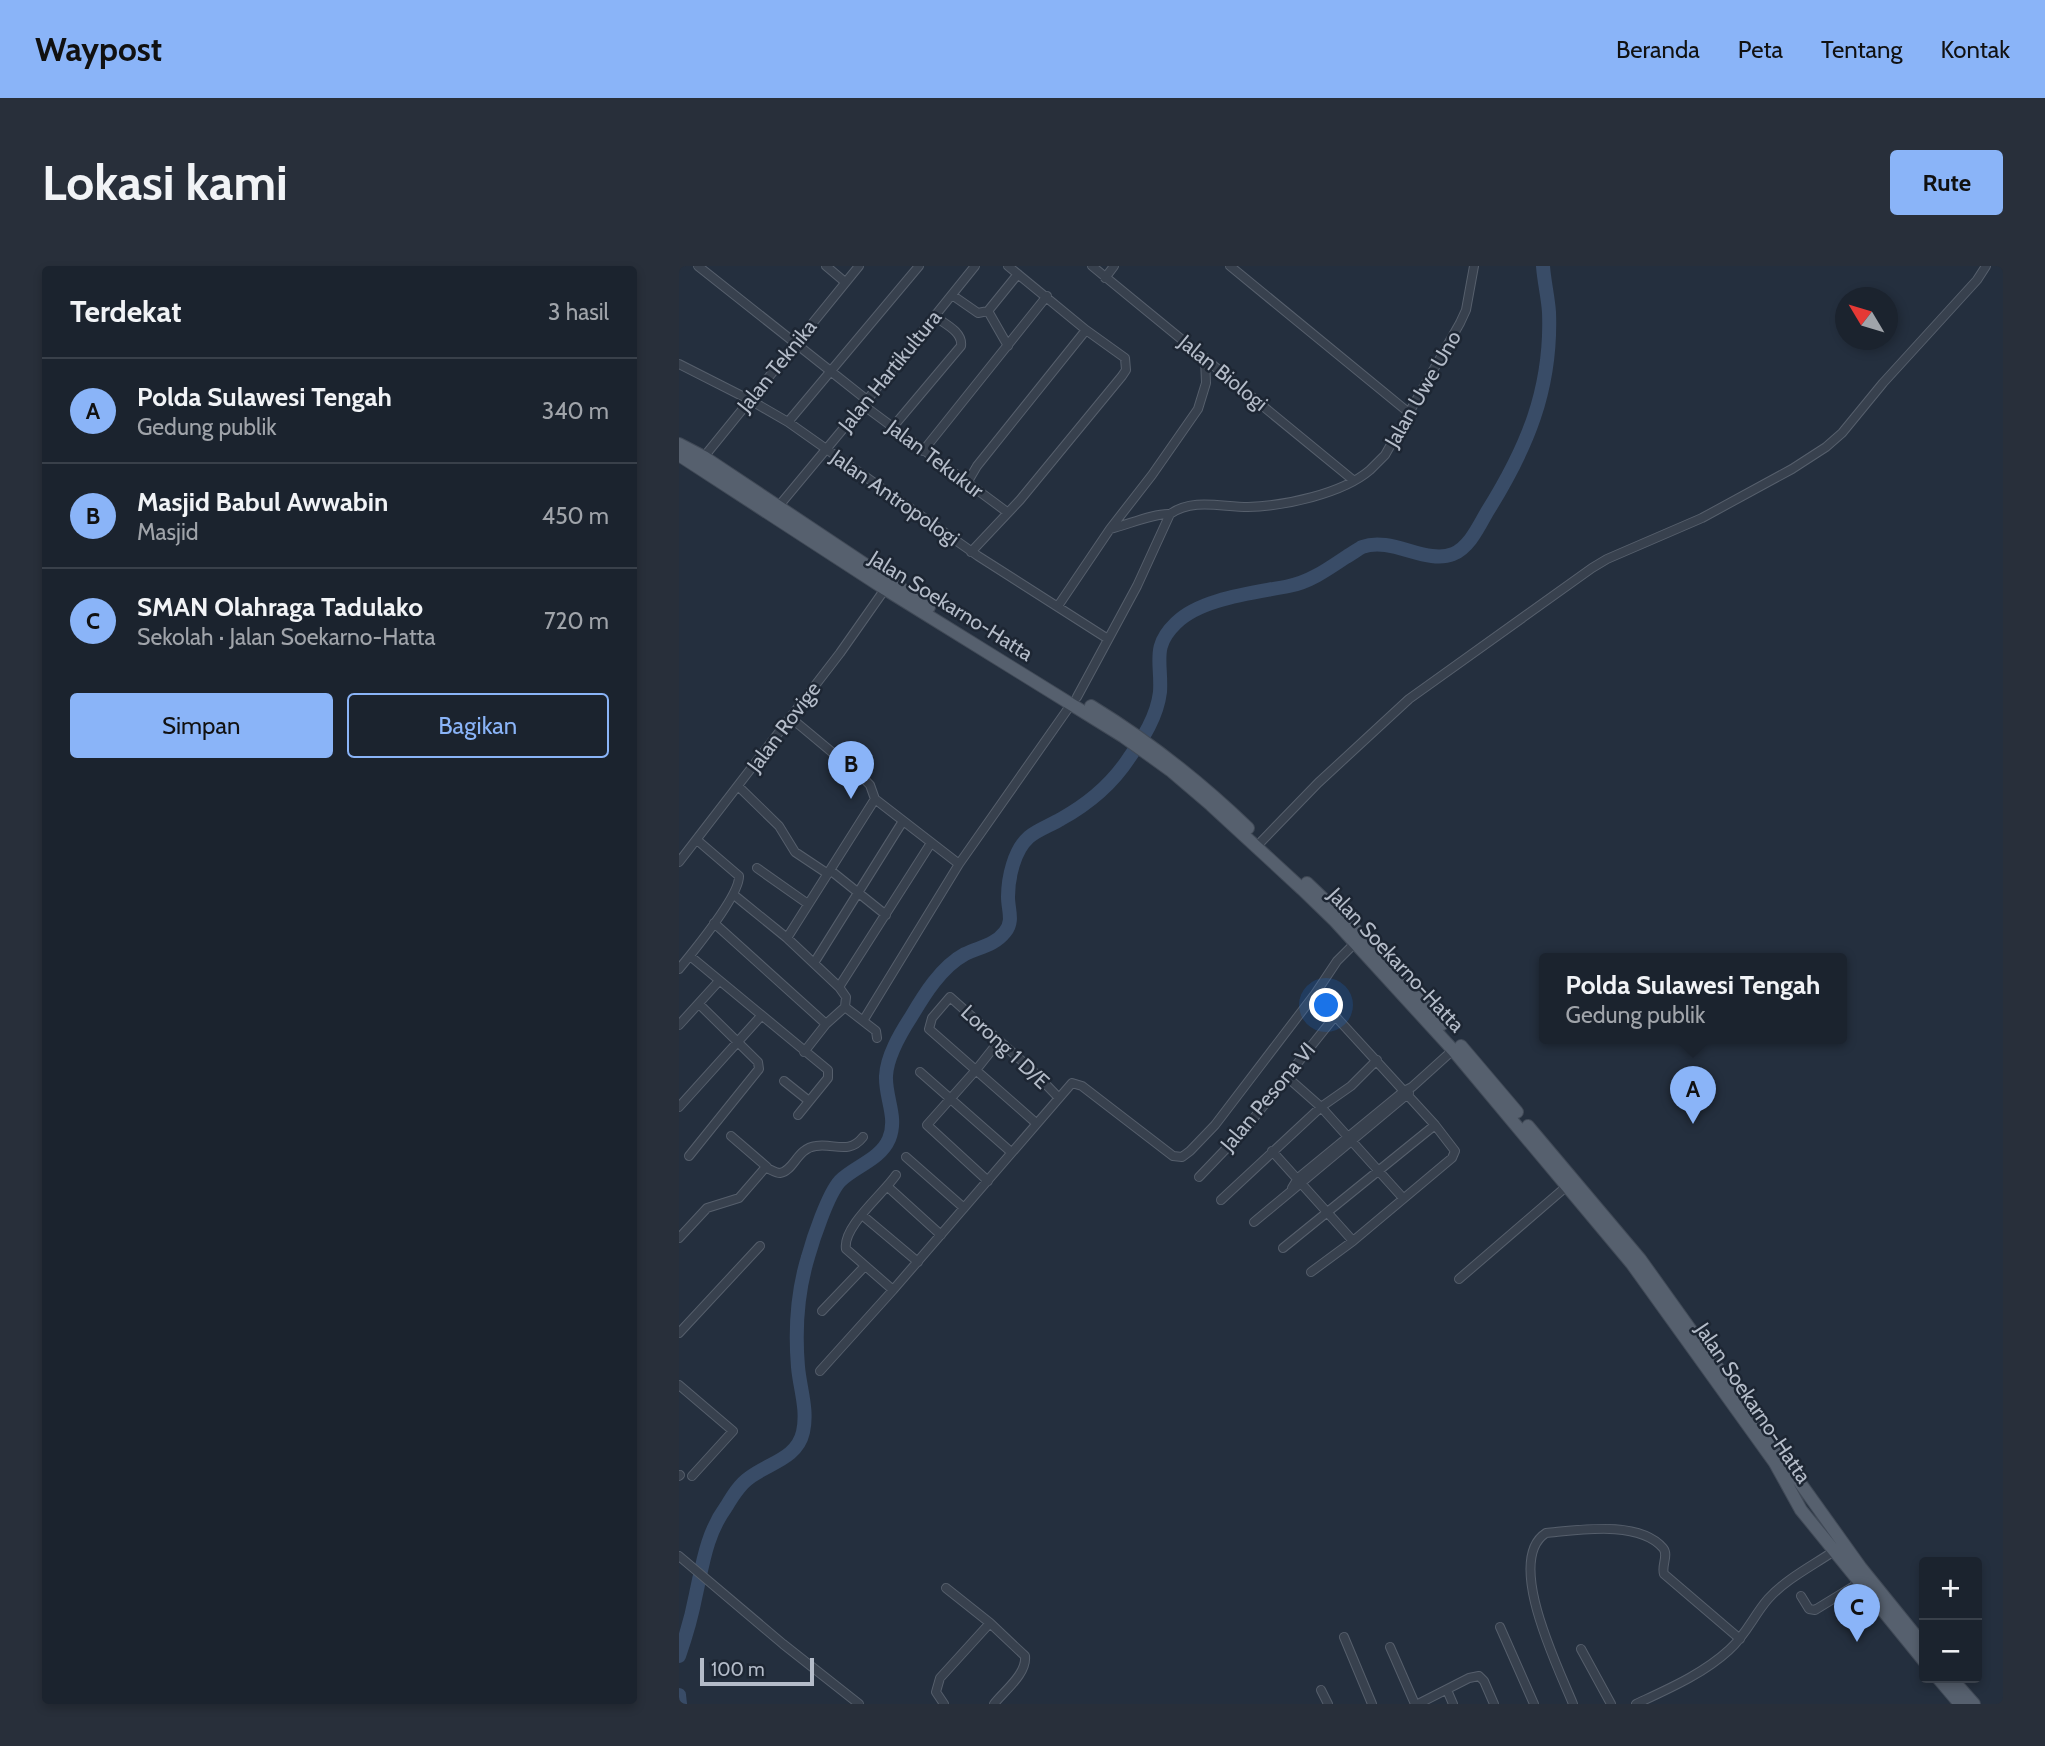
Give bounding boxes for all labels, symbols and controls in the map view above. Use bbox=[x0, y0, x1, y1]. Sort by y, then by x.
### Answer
text: Waypost bbox=[35, 29, 162, 69]
text: Beranda bbox=[1616, 35, 1700, 64]
text: Peta bbox=[1738, 35, 1783, 64]
text: Tentang bbox=[1821, 35, 1902, 64]
text: Kontak bbox=[1940, 35, 2010, 64]
button: Rute bbox=[1890, 150, 2003, 215]
text: Lokasi kami bbox=[42, 153, 288, 212]
north arrow bbox=[1835, 287, 1898, 350]
text: Terdekat bbox=[70, 293, 182, 330]
text: 3 hasil bbox=[548, 298, 609, 326]
street label: Jalan Hartikultura bbox=[832, 305, 946, 437]
street label: Jalan Teknika bbox=[731, 314, 822, 418]
street label: Jalan Uwe Uno bbox=[1379, 326, 1466, 452]
street label: Jalan Biologi bbox=[1173, 329, 1273, 416]
text: Polda Sulawesi Tengah bbox=[137, 381, 392, 413]
text: A bbox=[86, 397, 100, 425]
text: 340 m bbox=[542, 397, 609, 425]
text: Gedung publik bbox=[137, 413, 277, 441]
street label: Jalan Tekukur bbox=[881, 414, 989, 503]
street label: Jalan Antropologi bbox=[825, 443, 964, 551]
text: Masjid Babul Awwabin bbox=[137, 486, 388, 518]
text: B bbox=[86, 502, 100, 530]
text: 450 m bbox=[542, 502, 609, 530]
text: Masjid bbox=[137, 518, 199, 546]
street label: Jalan Soekarno-Hatta bbox=[864, 545, 1038, 666]
text: SMAN Olahraga Tadulako bbox=[137, 591, 423, 623]
text: C bbox=[86, 607, 100, 635]
text: 720 m bbox=[544, 607, 609, 635]
text: Sekolah · Jalan Soekarno-Hatta bbox=[137, 623, 436, 651]
street label: Jalan Rovige bbox=[741, 677, 826, 777]
button: Simpan bbox=[70, 693, 333, 758]
button: Bagikan bbox=[347, 693, 609, 758]
pin: B bbox=[828, 741, 874, 799]
street label: Jalan Soekarno-Hatta bbox=[1322, 882, 1470, 1037]
popup bbox=[1539, 953, 1847, 1044]
text: Polda Sulawesi Tengah bbox=[1566, 969, 1820, 1001]
your location bbox=[1309, 988, 1343, 1022]
street label: Lorong 1 D/E bbox=[956, 999, 1055, 1094]
text: Gedung publik bbox=[1566, 1001, 1705, 1029]
street label: Jalan Pesona VI bbox=[1214, 1037, 1320, 1157]
pin: A bbox=[1670, 1066, 1716, 1124]
street label: Jalan Soekarno-Hatta bbox=[1690, 1317, 1816, 1488]
map controls bbox=[1919, 1557, 1982, 1683]
button: + bbox=[1919, 1557, 1982, 1620]
pin: C bbox=[1834, 1584, 1880, 1642]
button: − bbox=[1919, 1620, 1982, 1683]
scale bar bbox=[700, 1655, 814, 1687]
text: 100 m bbox=[711, 1658, 765, 1681]

